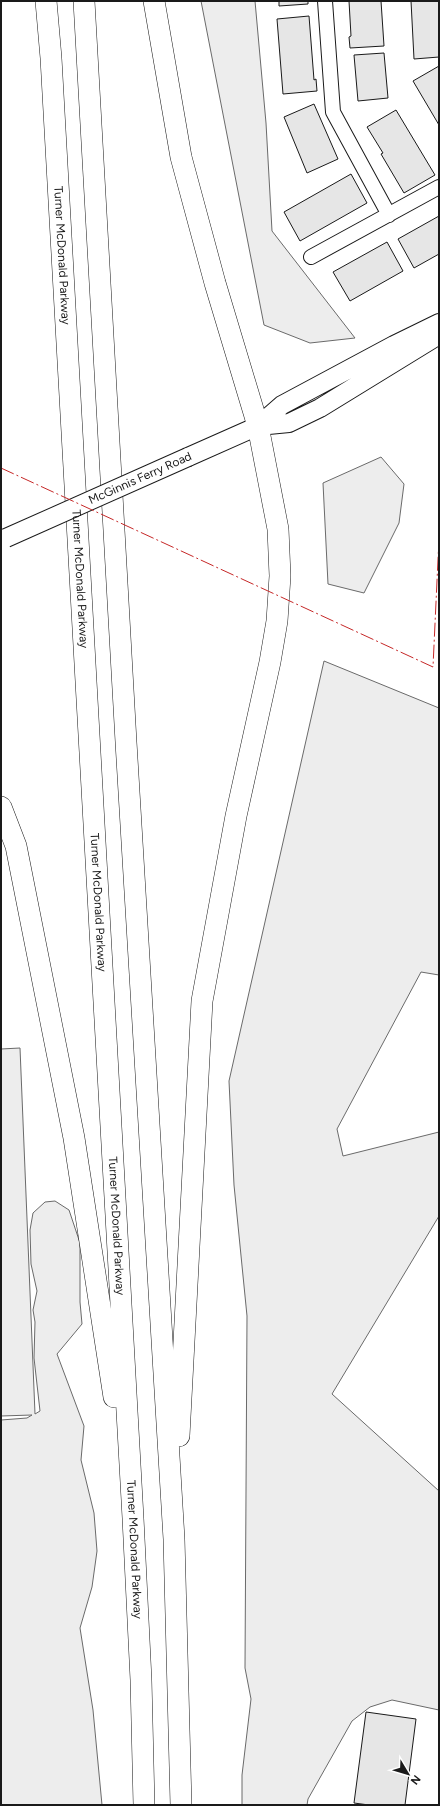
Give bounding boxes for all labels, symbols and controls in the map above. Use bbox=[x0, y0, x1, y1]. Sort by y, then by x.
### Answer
street label: Turner McDonald Parkway bbox=[51, 186, 73, 326]
street label: McGinnis Ferry Road bbox=[86, 449, 194, 507]
street label: Turner McDonald Parkway bbox=[69, 509, 91, 649]
street label: Turner McDonald Parkway bbox=[88, 833, 109, 973]
street label: Turner McDonald Parkway bbox=[106, 1156, 128, 1296]
street label: Turner McDonald Parkway bbox=[124, 1480, 145, 1620]
north arrow bbox=[388, 1754, 428, 1794]
text: N bbox=[408, 1772, 423, 1787]

